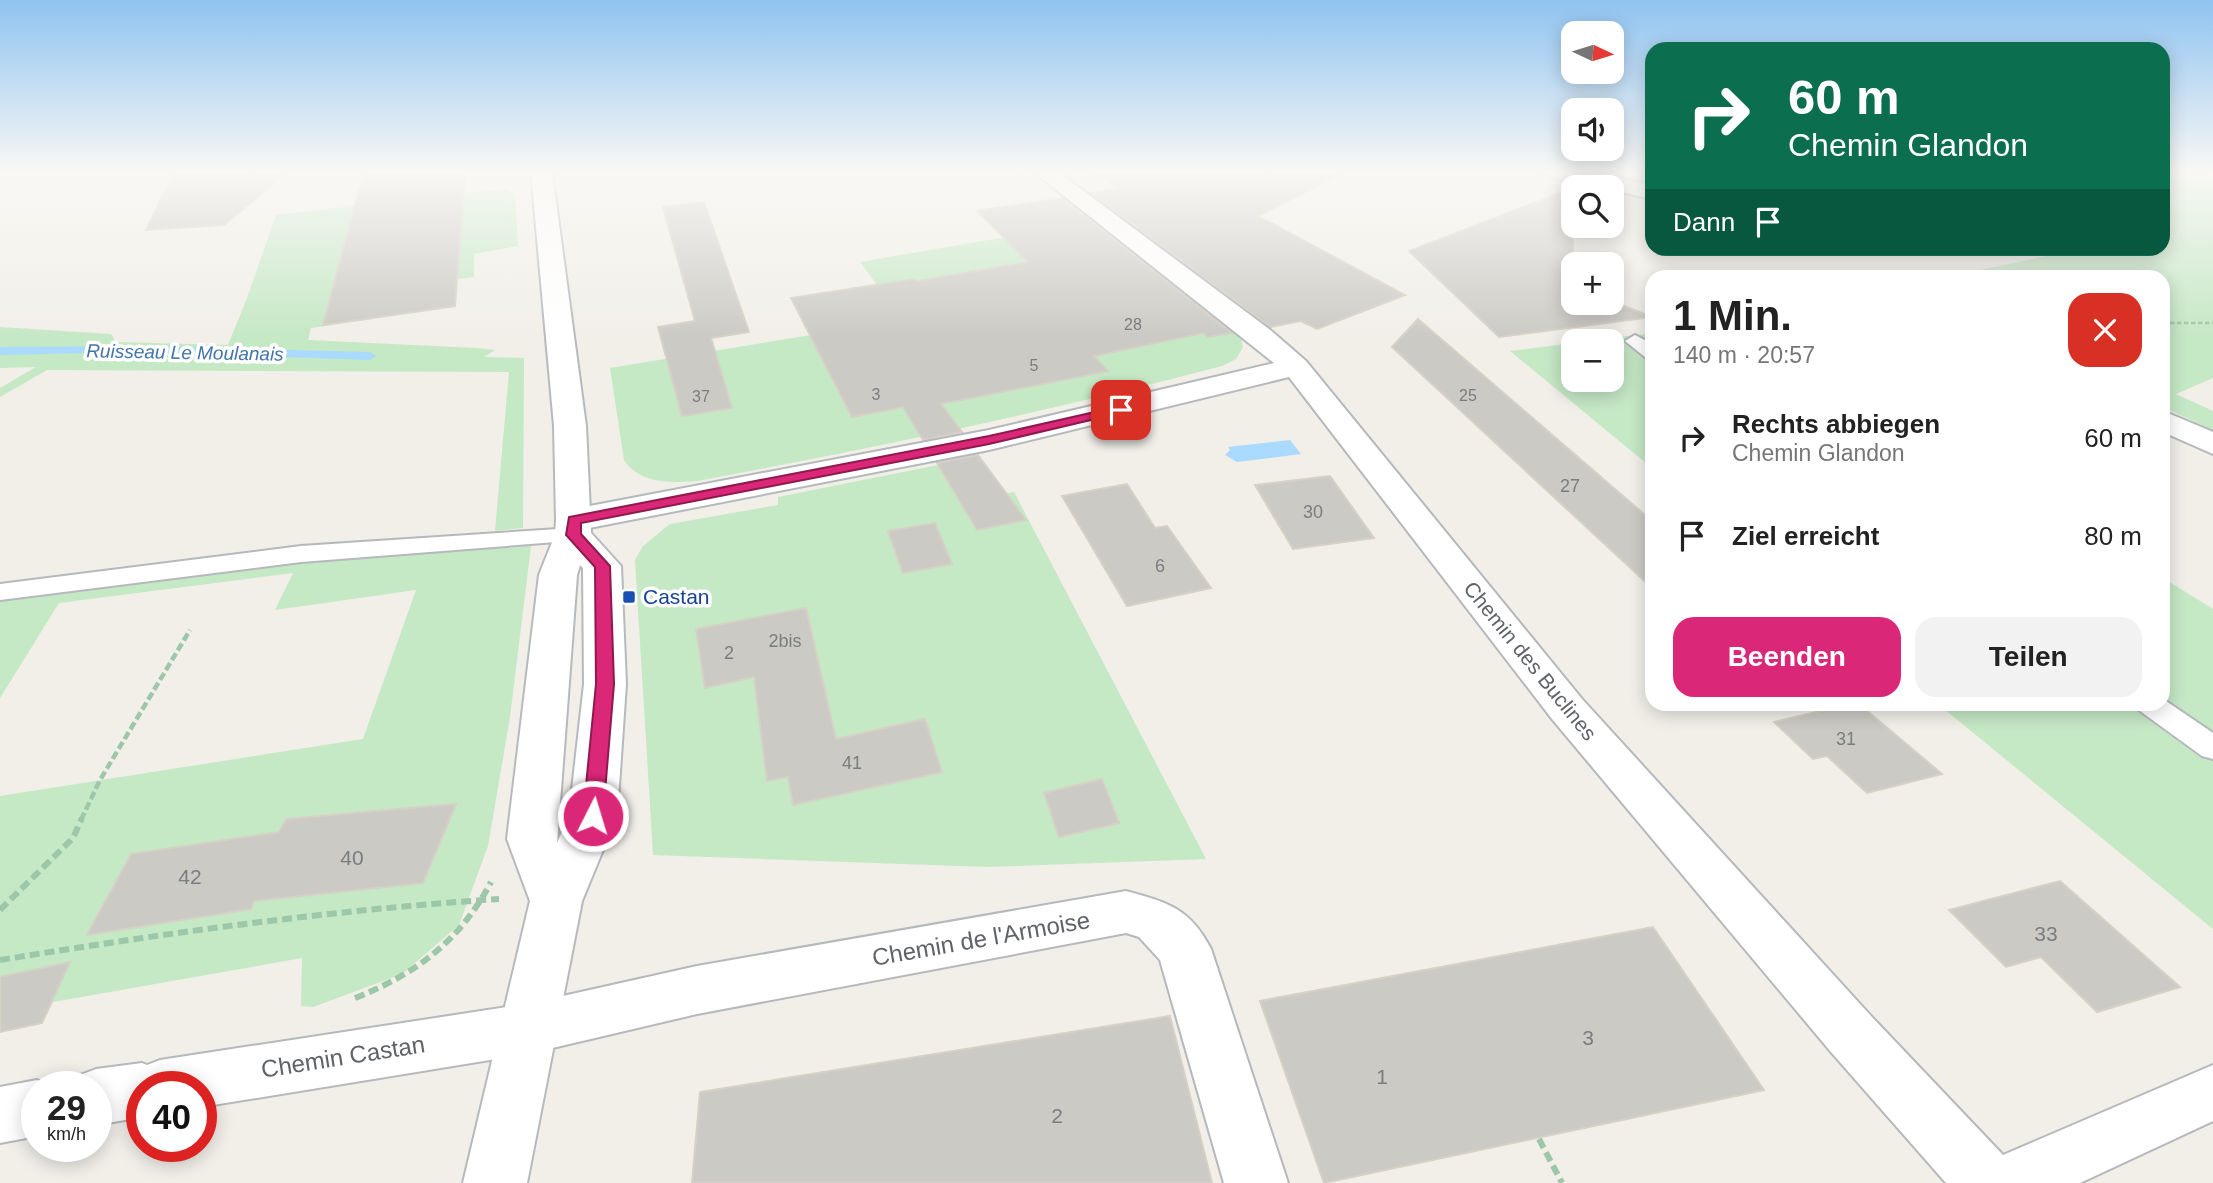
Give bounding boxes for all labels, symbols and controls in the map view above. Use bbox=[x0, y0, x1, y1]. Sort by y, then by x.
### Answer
north arrow bbox=[1561, 21, 1624, 84]
map controls bbox=[1561, 21, 1624, 392]
icon: right bbox=[1673, 70, 1764, 161]
text: 60 m bbox=[1788, 70, 1900, 124]
button: sound bbox=[1561, 98, 1624, 161]
text: Chemin Glandon bbox=[1788, 127, 2028, 163]
button: search bbox=[1561, 175, 1624, 238]
icon: arrive bbox=[1749, 203, 1787, 241]
text: Dann bbox=[1673, 207, 1735, 237]
button: + bbox=[1561, 252, 1624, 315]
text: 1 Min. bbox=[1673, 292, 1792, 339]
button: close bbox=[2068, 293, 2142, 367]
house number: 28 bbox=[1124, 316, 1142, 333]
button: − bbox=[1561, 329, 1624, 392]
water label: Ruisseau Le Moulanais bbox=[86, 340, 284, 365]
text: 140 m · 20:57 bbox=[1673, 342, 1815, 368]
house number: 5 bbox=[1030, 357, 1039, 374]
pin bbox=[1091, 380, 1151, 440]
house number: 3 bbox=[872, 386, 881, 403]
house number: 25 bbox=[1459, 387, 1477, 404]
house number: 37 bbox=[692, 388, 710, 405]
icon: arrive bbox=[1102, 391, 1140, 429]
text: Rechts abbiegen bbox=[1732, 409, 1940, 439]
icon: right bbox=[1673, 419, 1711, 457]
text: 60 m bbox=[2084, 423, 2142, 453]
text: Chemin Glandon bbox=[1732, 440, 1905, 466]
house number: 27 bbox=[1560, 476, 1580, 496]
house number: 30 bbox=[1303, 502, 1323, 522]
icon: arrive bbox=[1673, 517, 1711, 555]
text: Ziel erreicht bbox=[1732, 521, 1879, 551]
text: 80 m bbox=[2084, 521, 2142, 551]
house number: 6 bbox=[1155, 556, 1165, 576]
street label: Chemin des Buclines bbox=[1459, 577, 1601, 745]
place label: Castan bbox=[643, 585, 710, 608]
marker: Castan bbox=[621, 589, 637, 605]
button: Beenden bbox=[1673, 617, 1901, 697]
button: Teilen bbox=[1915, 617, 2142, 697]
house number: 2bis bbox=[768, 631, 802, 651]
house number: 2 bbox=[724, 643, 734, 663]
house number: 31 bbox=[1836, 729, 1856, 749]
house number: 41 bbox=[842, 753, 862, 773]
position arrow bbox=[556, 779, 630, 853]
house number: 40 bbox=[340, 846, 364, 869]
house number: 42 bbox=[178, 865, 202, 888]
street label: Chemin de l'Armoise bbox=[870, 906, 1092, 971]
house number: 33 bbox=[2034, 922, 2058, 945]
house number: 3 bbox=[1582, 1026, 1594, 1049]
street label: Chemin Castan bbox=[259, 1030, 427, 1083]
house number: 1 bbox=[1376, 1065, 1388, 1088]
speed limit sign: 40 bbox=[126, 1071, 217, 1162]
text: 29 bbox=[47, 1088, 86, 1127]
house number: 2 bbox=[1051, 1104, 1063, 1127]
text: km/h bbox=[47, 1124, 86, 1144]

